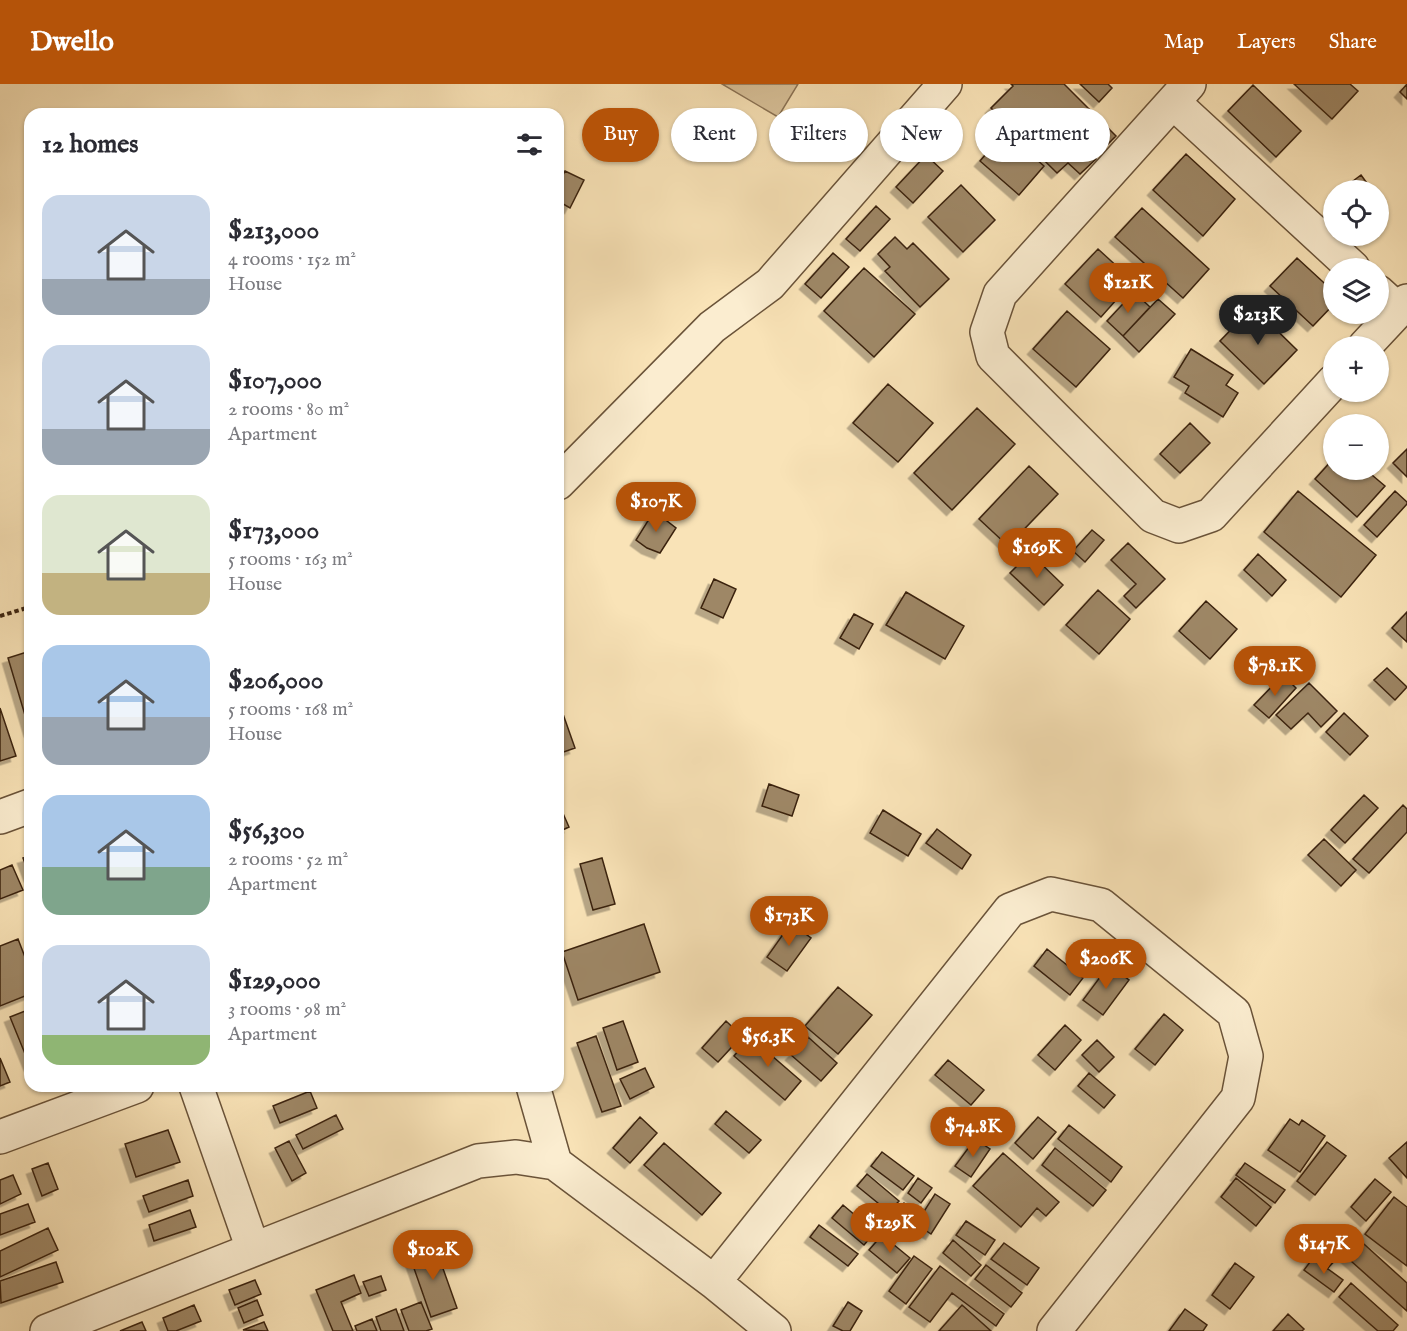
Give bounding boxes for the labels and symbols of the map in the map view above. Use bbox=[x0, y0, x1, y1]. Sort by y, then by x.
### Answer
pin: $121K bbox=[1086, 263, 1170, 314]
pin: $213K bbox=[1216, 295, 1300, 346]
pin: $107K bbox=[614, 482, 698, 533]
pin: $169K bbox=[995, 528, 1079, 579]
pin: $78.1K bbox=[1226, 646, 1324, 697]
pin: $173K bbox=[747, 896, 831, 947]
pin: $206K bbox=[1064, 939, 1148, 990]
pin: $56.3K bbox=[719, 1017, 817, 1068]
pin: $74.8K bbox=[924, 1107, 1022, 1158]
pin: $129K bbox=[848, 1203, 932, 1254]
pin: $147K bbox=[1282, 1224, 1366, 1275]
pin: $102K bbox=[391, 1230, 475, 1281]

